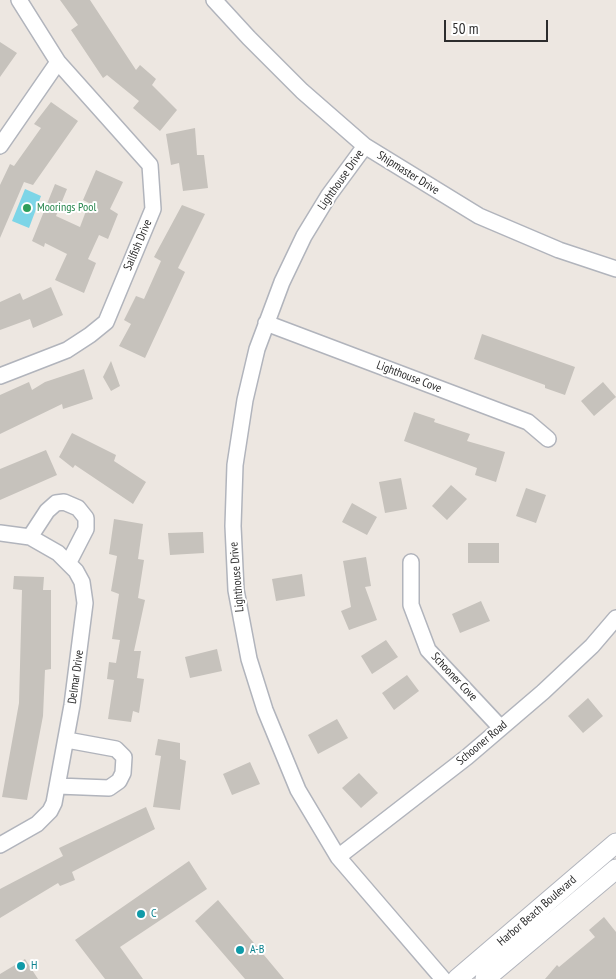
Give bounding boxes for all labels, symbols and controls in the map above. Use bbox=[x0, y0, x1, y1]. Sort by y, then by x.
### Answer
scale bar bbox=[446, 10, 550, 42]
text: 50 m bbox=[452, 19, 478, 38]
street label: Lighthouse Drive bbox=[315, 147, 367, 213]
street label: Shipmaster Drive bbox=[374, 148, 442, 198]
place label: Moorings Pool bbox=[37, 201, 96, 215]
marker: Moorings Pool bbox=[21, 202, 33, 214]
street label: Sailfish Drive bbox=[121, 217, 155, 273]
street label: Lighthouse Cove bbox=[374, 358, 444, 396]
street label: Lighthouse Drive bbox=[227, 541, 247, 613]
street label: Delmar Drive bbox=[65, 649, 87, 705]
street label: Schooner Cove bbox=[428, 650, 480, 704]
street label: Schooner Road bbox=[454, 718, 510, 768]
street label: Harbor Beach Boulevard bbox=[495, 873, 579, 949]
place label: C bbox=[151, 907, 156, 921]
marker: C bbox=[135, 908, 147, 920]
place label: A-B bbox=[250, 943, 264, 957]
marker: A-B bbox=[234, 944, 246, 956]
place label: H bbox=[31, 959, 37, 973]
marker: H bbox=[15, 960, 27, 972]

